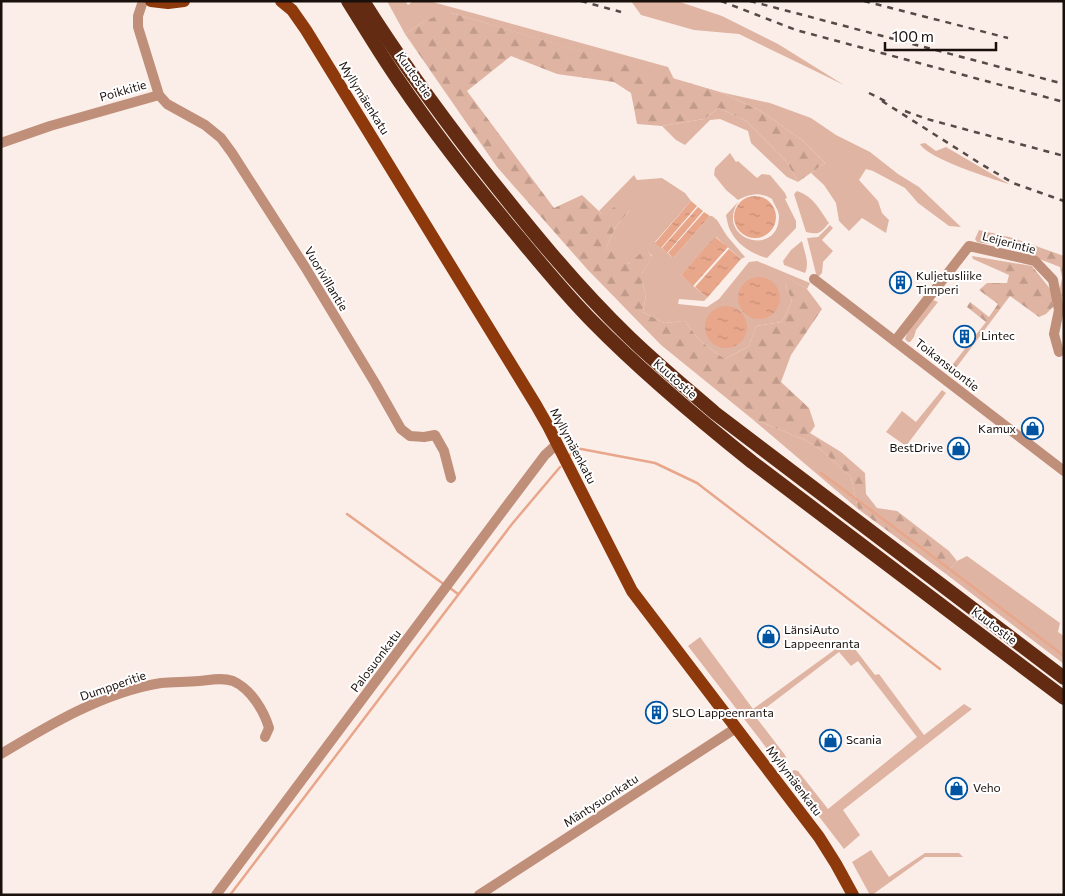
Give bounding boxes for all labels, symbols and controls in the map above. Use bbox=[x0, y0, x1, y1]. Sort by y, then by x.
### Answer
scale bar bbox=[885, 20, 996, 52]
text: 100 m bbox=[892, 27, 934, 45]
street label: Kuutostie bbox=[394, 49, 436, 100]
street label: Myllymäenkatu bbox=[337, 58, 393, 137]
street label: Poikkitie bbox=[98, 77, 148, 103]
street label: Leijerintie bbox=[981, 228, 1038, 256]
street label: Vuorivillantie bbox=[302, 244, 351, 313]
place label: Kuljetusliike Timperi bbox=[916, 268, 982, 296]
building icon: Kuljetusliike Timperi bbox=[888, 271, 912, 295]
building icon: Lintec bbox=[953, 324, 977, 348]
place label: Lintec bbox=[981, 328, 1015, 342]
street label: Toikansuontie bbox=[913, 335, 982, 393]
street label: Kuutostie bbox=[651, 356, 700, 401]
street label: Myllymäenkatu bbox=[548, 405, 600, 486]
shop icon: Kamux bbox=[1020, 417, 1044, 441]
place label: Kamux bbox=[978, 421, 1017, 435]
shop icon: BestDrive bbox=[947, 436, 971, 460]
place label: BestDrive bbox=[890, 440, 943, 454]
street label: Kuutostie bbox=[969, 604, 1020, 647]
place label: LänsiAuto Lappeenranta bbox=[784, 622, 860, 650]
shop icon: LänsiAuto Lappeenranta bbox=[756, 625, 780, 649]
street label: Palosuonkatu bbox=[347, 626, 403, 694]
street label: Dumpperitie bbox=[78, 667, 147, 703]
building icon: SLO Lappeenranta bbox=[644, 701, 668, 725]
place label: SLO Lappeenranta bbox=[672, 705, 774, 719]
shop icon: Scania bbox=[818, 728, 842, 752]
place label: Scania bbox=[846, 732, 881, 746]
street label: Myllymäenkatu bbox=[764, 743, 826, 818]
street label: Mäntysuonkatu bbox=[561, 771, 640, 829]
shop icon: Veho bbox=[945, 776, 969, 800]
place label: Veho bbox=[973, 780, 1001, 794]

